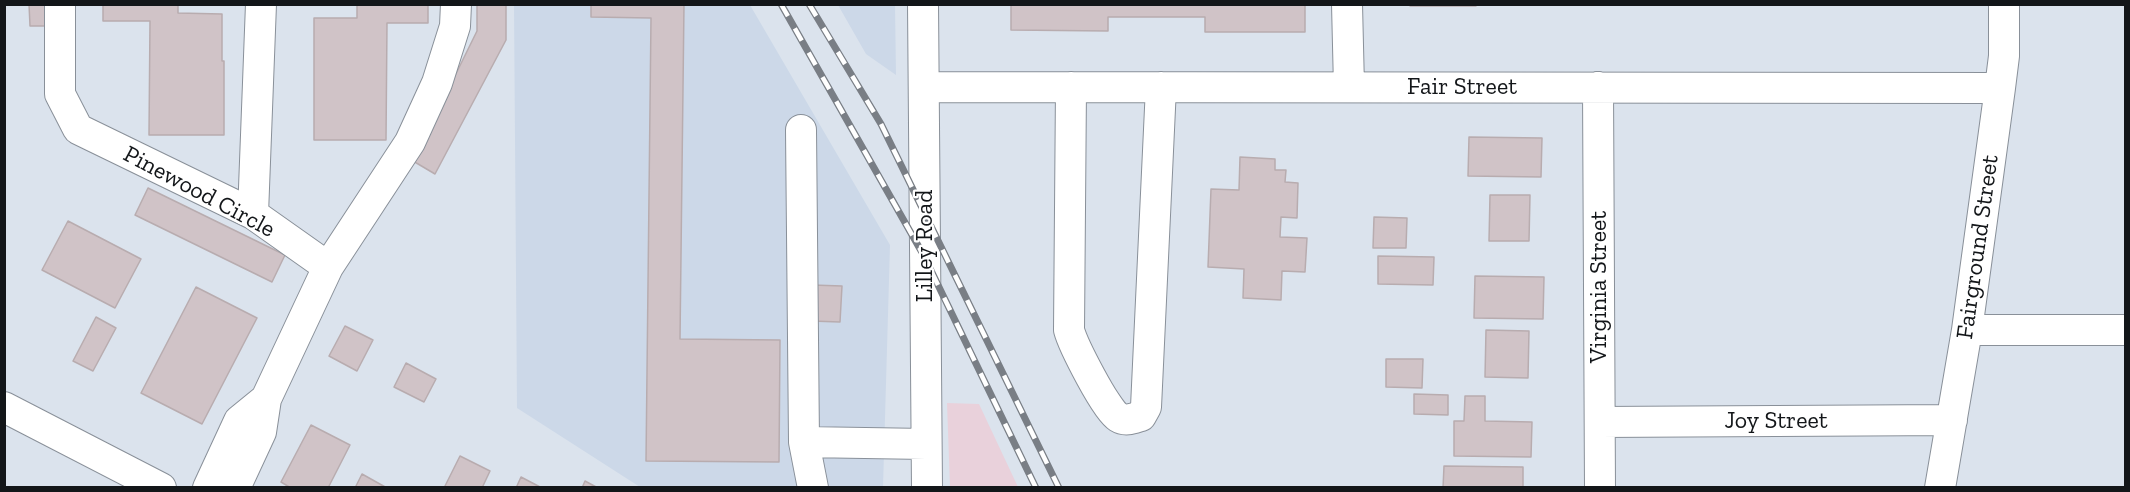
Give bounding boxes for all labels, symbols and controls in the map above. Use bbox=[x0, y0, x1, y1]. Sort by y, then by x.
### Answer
street label: Fair Street bbox=[1407, 73, 1517, 101]
street label: Pinewood Circle bbox=[118, 140, 280, 244]
street label: Fairground Street bbox=[1951, 153, 2005, 341]
street label: Lilley Road bbox=[911, 190, 939, 302]
street label: Virginia Street bbox=[1585, 211, 1613, 363]
street label: Joy Street bbox=[1724, 407, 1828, 435]

